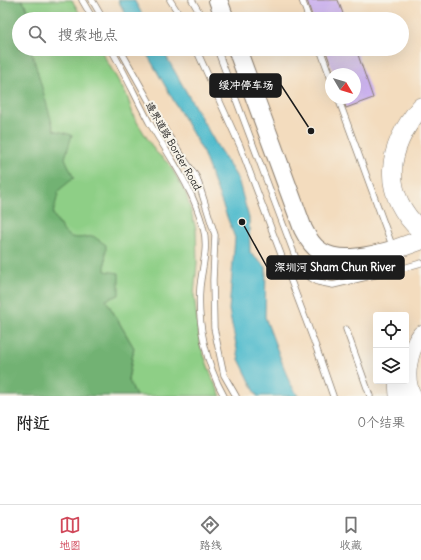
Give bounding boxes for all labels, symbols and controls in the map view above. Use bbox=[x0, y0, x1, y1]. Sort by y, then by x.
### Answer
search box bbox=[12, 12, 409, 56]
icon: search bbox=[26, 23, 48, 45]
text: 搜索地点 bbox=[58, 25, 118, 44]
north arrow bbox=[325, 68, 361, 104]
callout: 缓冲停车场 bbox=[210, 74, 281, 97]
text: 缓冲停车场 bbox=[219, 78, 274, 92]
street label: 邊界道路 Border Road bbox=[143, 100, 204, 193]
callout: 深圳河 Sham Chun River bbox=[267, 256, 404, 279]
text: 深圳河 Sham Chun River bbox=[275, 260, 396, 274]
map controls bbox=[373, 312, 409, 384]
button: locate bbox=[373, 312, 409, 348]
button: layers bbox=[373, 348, 409, 384]
text: 附近 bbox=[16, 412, 50, 434]
text: 0个结果 bbox=[357, 414, 405, 431]
tab: 地图 bbox=[59, 514, 81, 552]
tab: 路线 bbox=[199, 514, 221, 552]
tab: 收藏 bbox=[340, 514, 362, 552]

